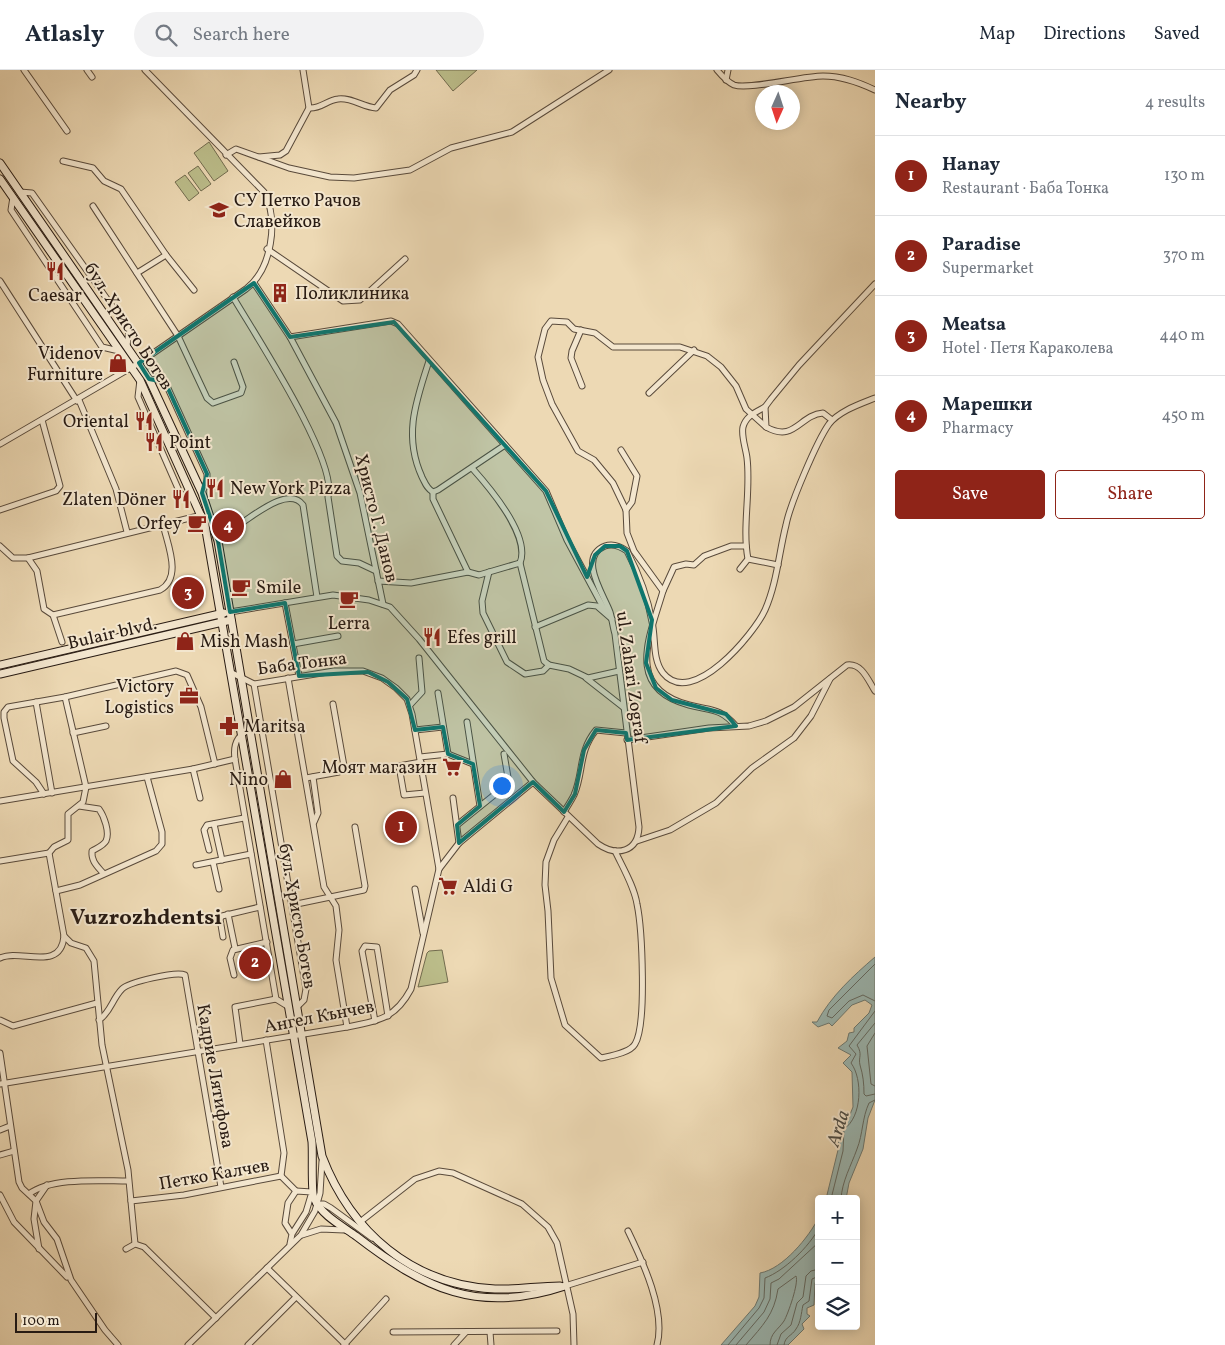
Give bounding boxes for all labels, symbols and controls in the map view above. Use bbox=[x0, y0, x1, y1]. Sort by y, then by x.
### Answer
search box bbox=[134, 12, 484, 57]
text: Atlasly bbox=[25, 18, 104, 52]
icon: search bbox=[152, 21, 180, 49]
text: Search here bbox=[192, 22, 290, 48]
text: Map bbox=[979, 22, 1015, 47]
text: Directions bbox=[1043, 22, 1126, 47]
text: Saved bbox=[1154, 22, 1200, 47]
north arrow bbox=[755, 85, 800, 130]
text: Nearby bbox=[895, 88, 966, 117]
text: 4 results bbox=[1145, 92, 1205, 114]
text: Hanay bbox=[942, 152, 1000, 178]
text: 1 bbox=[908, 165, 914, 187]
text: 130 m bbox=[1164, 165, 1205, 187]
text: Restaurant · Баба Тонка bbox=[942, 178, 1109, 200]
place label: СУ Петко Рачов Славейков bbox=[234, 189, 361, 235]
school or university icon: СУ Петко Рачов Славейков bbox=[208, 199, 230, 221]
text: Paradise bbox=[942, 232, 1021, 258]
text: 2 bbox=[907, 245, 915, 267]
text: 370 m bbox=[1163, 245, 1205, 267]
street label: бул. Христо Ботев bbox=[77, 258, 178, 395]
text: Supermarket bbox=[942, 258, 1034, 280]
restaurant icon: Caesar bbox=[44, 260, 66, 282]
building icon: Поликлиника bbox=[269, 282, 291, 304]
place label: Поликлиника bbox=[295, 282, 410, 307]
place label: Caesar bbox=[28, 284, 82, 309]
text: Meatsa bbox=[942, 312, 1006, 338]
text: 3 bbox=[907, 325, 915, 347]
text: 440 m bbox=[1159, 325, 1205, 347]
text: Hotel · Петя Караколева bbox=[942, 338, 1114, 360]
place label: Videnov Furniture bbox=[27, 342, 103, 388]
shop icon: Videnov Furniture bbox=[107, 352, 129, 374]
text: Марешки bbox=[942, 392, 1033, 418]
text: 4 bbox=[906, 405, 916, 427]
text: 450 m bbox=[1162, 405, 1205, 427]
place label: Oriental bbox=[63, 410, 129, 435]
restaurant icon: Oriental bbox=[133, 410, 155, 432]
text: Pharmacy bbox=[942, 418, 1013, 440]
restaurant icon: Point bbox=[143, 431, 165, 453]
place label: Point bbox=[169, 431, 211, 456]
street label: Христо Г. Данов bbox=[347, 451, 404, 585]
button: Save bbox=[895, 470, 1045, 519]
button: Share bbox=[1055, 470, 1205, 519]
restaurant icon: New York Pizza bbox=[204, 477, 226, 499]
place label: New York Pizza bbox=[230, 477, 351, 502]
place label: Zlaten Döner bbox=[62, 488, 166, 513]
restaurant icon: Zlaten Döner bbox=[170, 488, 192, 510]
pin: 4 bbox=[212, 507, 244, 545]
place label: Orfey bbox=[137, 512, 182, 537]
cafe icon: Orfey bbox=[186, 512, 208, 534]
pin: 3 bbox=[172, 574, 204, 612]
cafe icon: Smile bbox=[230, 576, 252, 598]
place label: Smile bbox=[256, 576, 301, 601]
cafe icon: Lerra bbox=[338, 588, 360, 610]
street label: ul. Zahari Zograf bbox=[609, 610, 652, 747]
street label: Bulair blvd. bbox=[65, 612, 160, 657]
place label: Lerra bbox=[328, 612, 370, 637]
restaurant icon: Efes grill bbox=[421, 626, 443, 648]
place label: Efes grill bbox=[447, 626, 517, 651]
shop icon: Mish Mash bbox=[174, 630, 196, 652]
place label: Mish Mash bbox=[200, 630, 289, 655]
street label: Баба Тонка bbox=[256, 647, 348, 682]
place label: Victory Logistics bbox=[105, 675, 174, 721]
office icon: Victory Logistics bbox=[178, 685, 200, 707]
pharmacy icon: Maritsa bbox=[218, 715, 240, 737]
place label: Maritsa bbox=[244, 715, 306, 740]
place label: Моят магазин bbox=[321, 756, 437, 781]
supermarket icon: Моят магазин bbox=[441, 756, 463, 778]
place label: Nino bbox=[229, 768, 268, 793]
shop icon: Nino bbox=[272, 768, 294, 790]
your location bbox=[489, 773, 515, 799]
pin: 1 bbox=[385, 808, 417, 846]
street label: бул. Христо Ботев bbox=[271, 842, 322, 991]
supermarket icon: Aldi G bbox=[437, 875, 459, 897]
place label: Aldi G bbox=[463, 875, 513, 900]
district label: Vuzrozhdentsi bbox=[70, 903, 222, 934]
pin: 2 bbox=[239, 944, 271, 982]
street label: Ангел Кънчев bbox=[262, 995, 377, 1040]
street label: Кадрие Лятифова bbox=[189, 1002, 240, 1151]
water label: Arda bbox=[820, 1107, 857, 1151]
street label: Петко Калчев bbox=[157, 1153, 271, 1197]
map controls bbox=[815, 1195, 860, 1330]
button: + bbox=[815, 1195, 860, 1240]
button: − bbox=[815, 1240, 860, 1285]
button: layers bbox=[815, 1285, 860, 1330]
scale bar bbox=[15, 1310, 98, 1333]
text: 100 m bbox=[22, 1312, 60, 1331]

